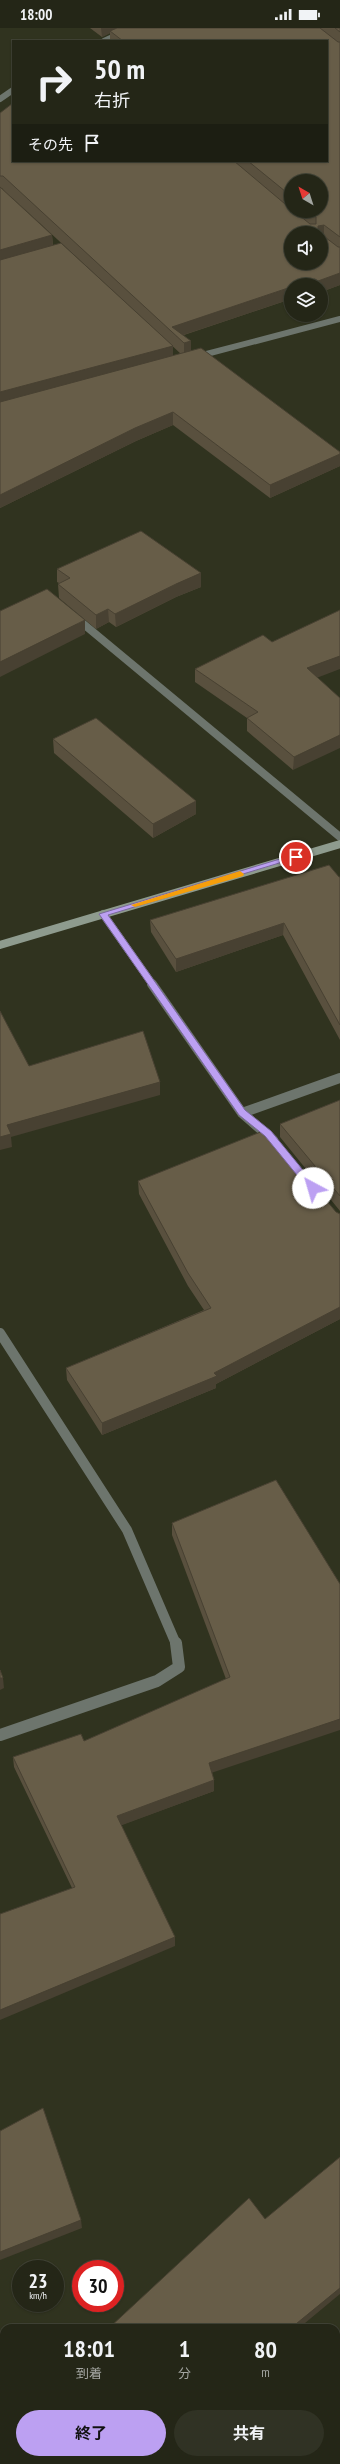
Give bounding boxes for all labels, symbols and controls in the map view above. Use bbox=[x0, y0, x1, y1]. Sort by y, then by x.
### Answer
text: 18:00 bbox=[20, 5, 52, 24]
text: 50 m bbox=[94, 50, 145, 87]
icon: right bbox=[28, 56, 80, 108]
text: 右折 bbox=[94, 89, 130, 112]
icon: arrive bbox=[81, 132, 103, 154]
text: その先 bbox=[28, 135, 73, 154]
north arrow bbox=[284, 174, 328, 218]
map controls bbox=[284, 174, 328, 322]
button: sound bbox=[284, 226, 328, 270]
button: layers bbox=[284, 278, 328, 322]
pin bbox=[279, 840, 313, 874]
icon: arrive bbox=[285, 846, 307, 868]
position arrow bbox=[292, 1167, 334, 1209]
speed limit sign: 30 bbox=[72, 2260, 124, 2312]
text: 23 bbox=[28, 2268, 48, 2294]
text: km/h bbox=[29, 2289, 47, 2302]
text: 18:01 bbox=[63, 2333, 115, 2364]
text: 1 bbox=[179, 2333, 190, 2364]
text: 80 bbox=[254, 2334, 277, 2365]
text: m bbox=[261, 2364, 270, 2381]
text: 到着 bbox=[76, 2365, 102, 2382]
text: 分 bbox=[178, 2365, 191, 2382]
button: 終了 bbox=[16, 2410, 166, 2456]
button: 共有 bbox=[174, 2410, 324, 2456]

